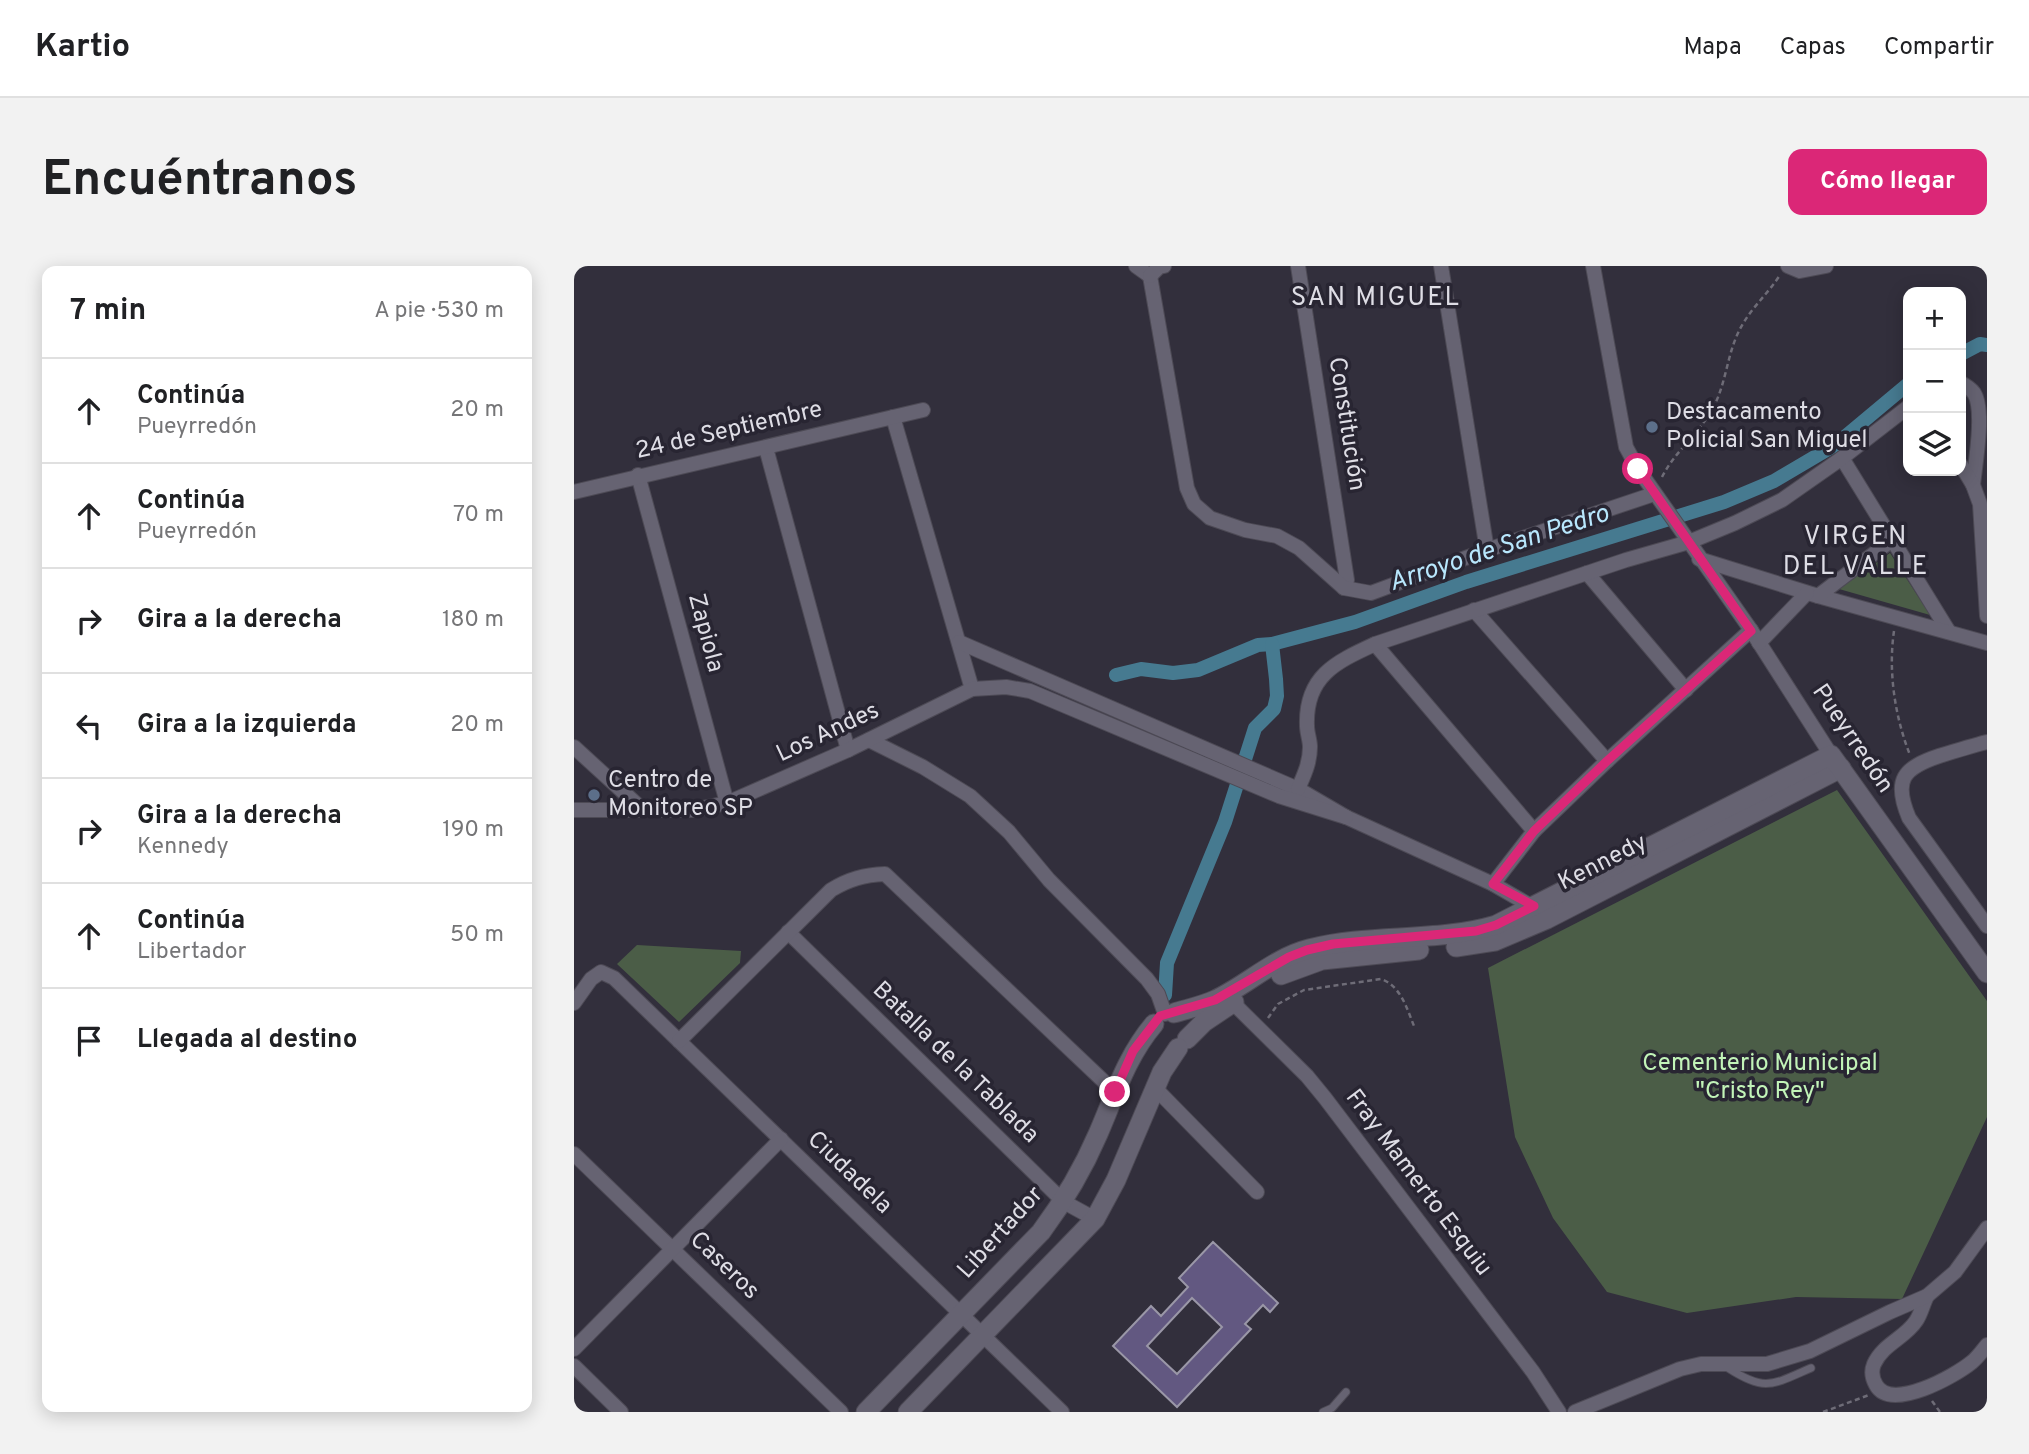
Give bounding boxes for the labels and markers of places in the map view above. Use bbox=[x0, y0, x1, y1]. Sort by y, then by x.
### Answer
place label: Destacamento Policial San Miguel bbox=[1666, 398, 1868, 456]
marker: Destacamento Policial San Miguel bbox=[1644, 419, 1660, 435]
place label: Centro de Monitoreo SP bbox=[608, 766, 753, 824]
marker: Centro de Monitoreo SP bbox=[586, 787, 602, 803]

